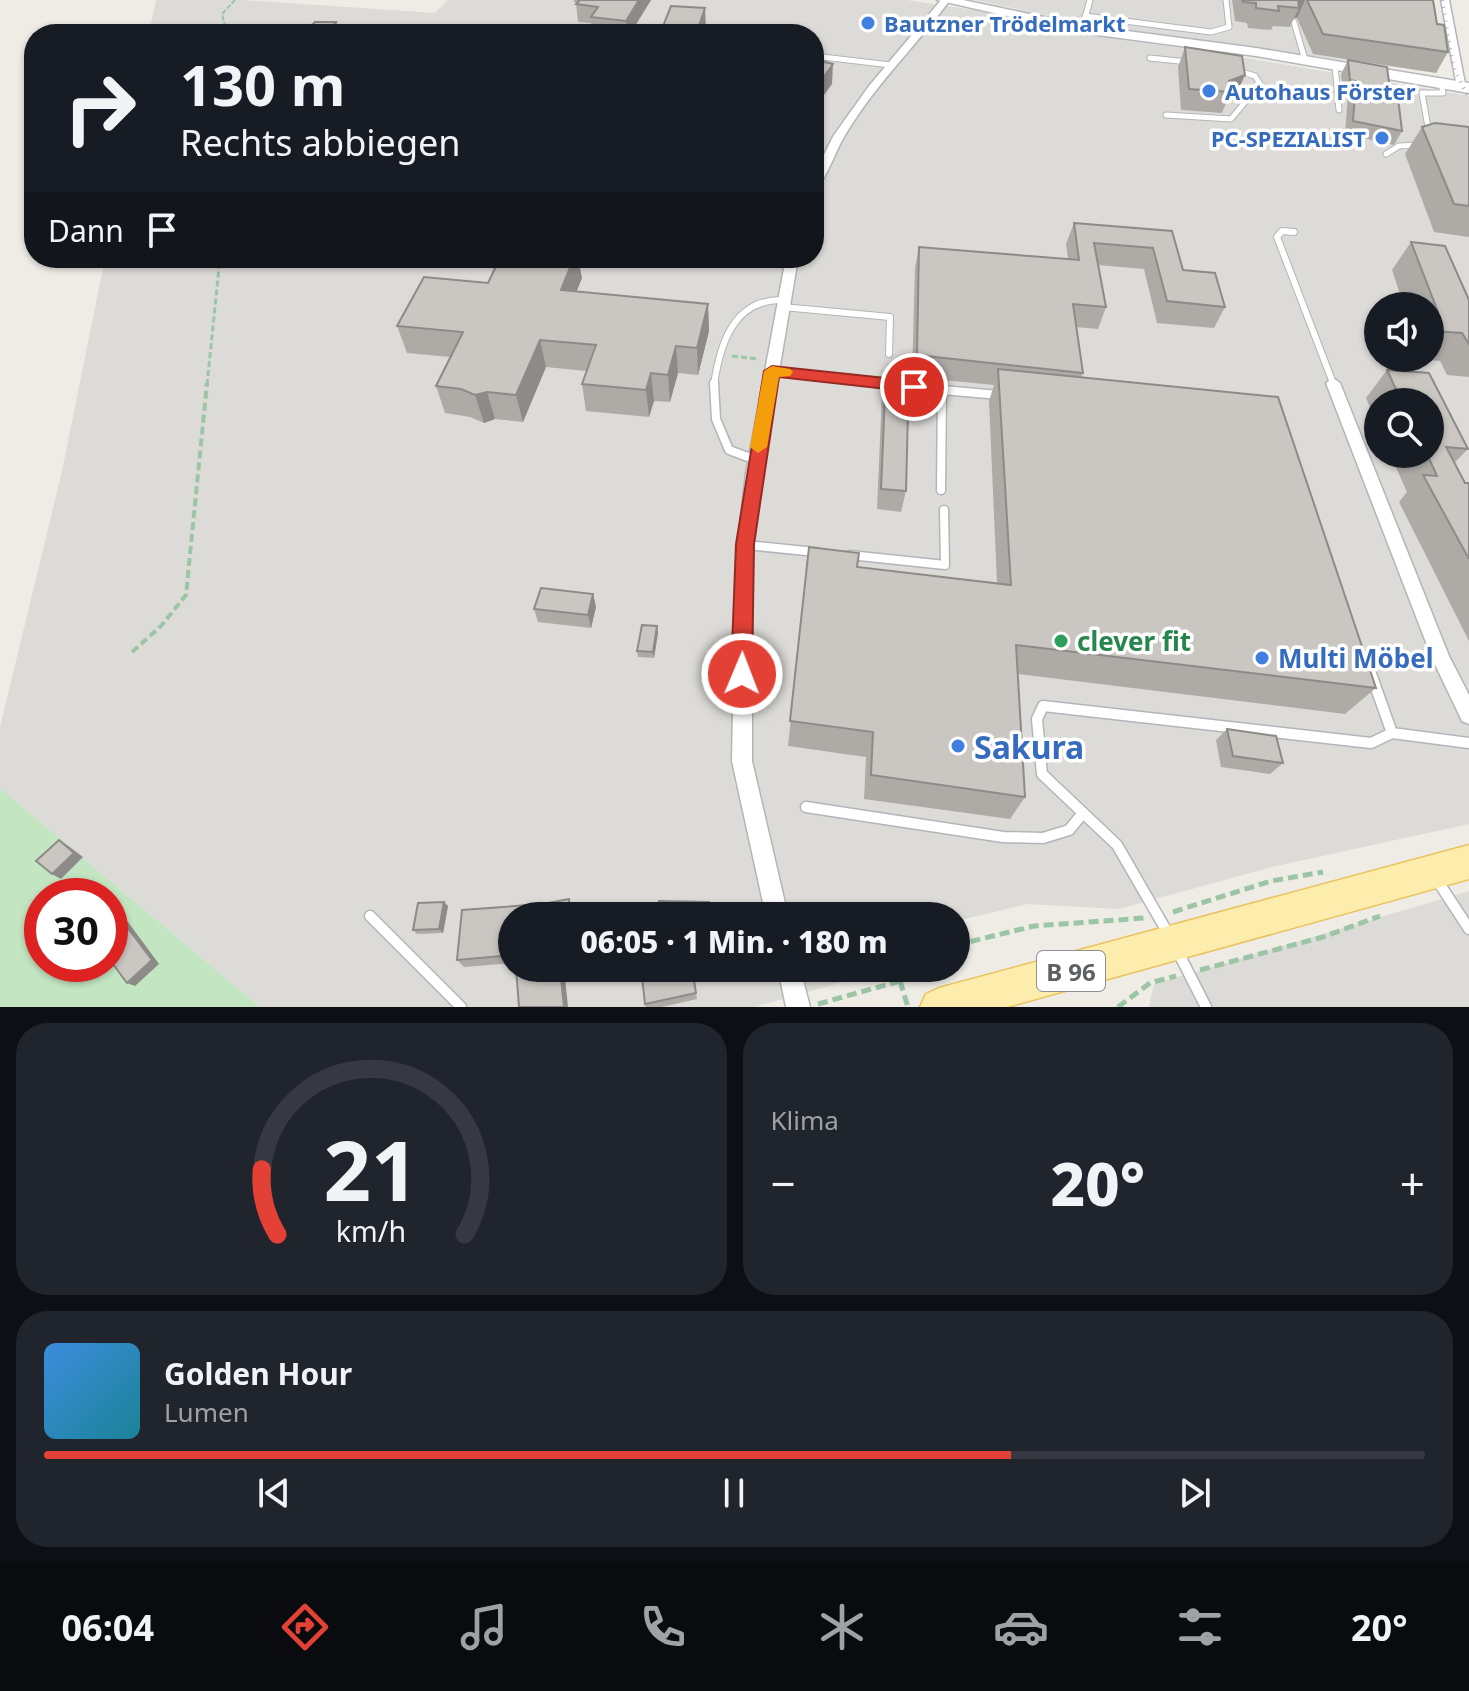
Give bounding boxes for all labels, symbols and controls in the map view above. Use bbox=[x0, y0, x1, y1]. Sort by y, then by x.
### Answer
place label: Bautzner Trödelmarkt bbox=[884, 8, 1125, 38]
marker: Bautzner Trödelmarkt bbox=[859, 14, 877, 32]
text: 130 m bbox=[180, 46, 345, 122]
icon: right bbox=[48, 56, 152, 160]
place label: Autohaus Förster bbox=[1225, 76, 1416, 106]
marker: Autohaus Förster bbox=[1200, 82, 1218, 100]
text: Rechts abbiegen bbox=[180, 118, 461, 167]
place label: PC-SPEZIALIST bbox=[1211, 123, 1366, 153]
marker: PC-SPEZIALIST bbox=[1373, 129, 1391, 147]
icon: arrive bbox=[140, 208, 184, 252]
text: Dann bbox=[48, 210, 124, 251]
map controls bbox=[1364, 292, 1444, 468]
button: sound bbox=[1364, 292, 1444, 372]
pin bbox=[880, 353, 948, 421]
icon: arrive bbox=[892, 365, 936, 409]
button: search bbox=[1364, 388, 1444, 468]
place label: clever fit bbox=[1077, 623, 1191, 659]
position arrow bbox=[700, 632, 784, 716]
marker: clever fit bbox=[1052, 632, 1070, 650]
place label: Multi Möbel bbox=[1278, 640, 1433, 676]
marker: Multi Möbel bbox=[1253, 649, 1271, 667]
place label: Sakura bbox=[974, 725, 1084, 768]
marker: Sakura bbox=[949, 737, 967, 755]
speed limit sign: 30 bbox=[24, 878, 128, 982]
text: 06:05 · 1 Min. · 180 m bbox=[580, 921, 888, 962]
road number: B 96 bbox=[1037, 951, 1105, 991]
text: Klima bbox=[771, 1102, 839, 1138]
text: 21 bbox=[324, 1112, 419, 1225]
text: 20° bbox=[1050, 1142, 1145, 1224]
text: − bbox=[771, 1153, 796, 1213]
text: + bbox=[1400, 1153, 1425, 1213]
text: km/h bbox=[336, 1211, 406, 1250]
text: Golden Hour bbox=[164, 1353, 352, 1394]
text: Lumen bbox=[164, 1394, 249, 1430]
icon: previous bbox=[252, 1471, 296, 1515]
icon: pause bbox=[712, 1471, 756, 1515]
icon: next bbox=[1173, 1471, 1217, 1515]
icon: directions bbox=[277, 1599, 333, 1655]
icon: music bbox=[456, 1599, 512, 1655]
icon: phone bbox=[635, 1599, 691, 1655]
icon: climate bbox=[814, 1599, 870, 1655]
icon: car bbox=[993, 1599, 1049, 1655]
icon: filters bbox=[1172, 1599, 1228, 1655]
text: 06:04 bbox=[62, 1603, 154, 1652]
text: 20° bbox=[1351, 1603, 1407, 1652]

